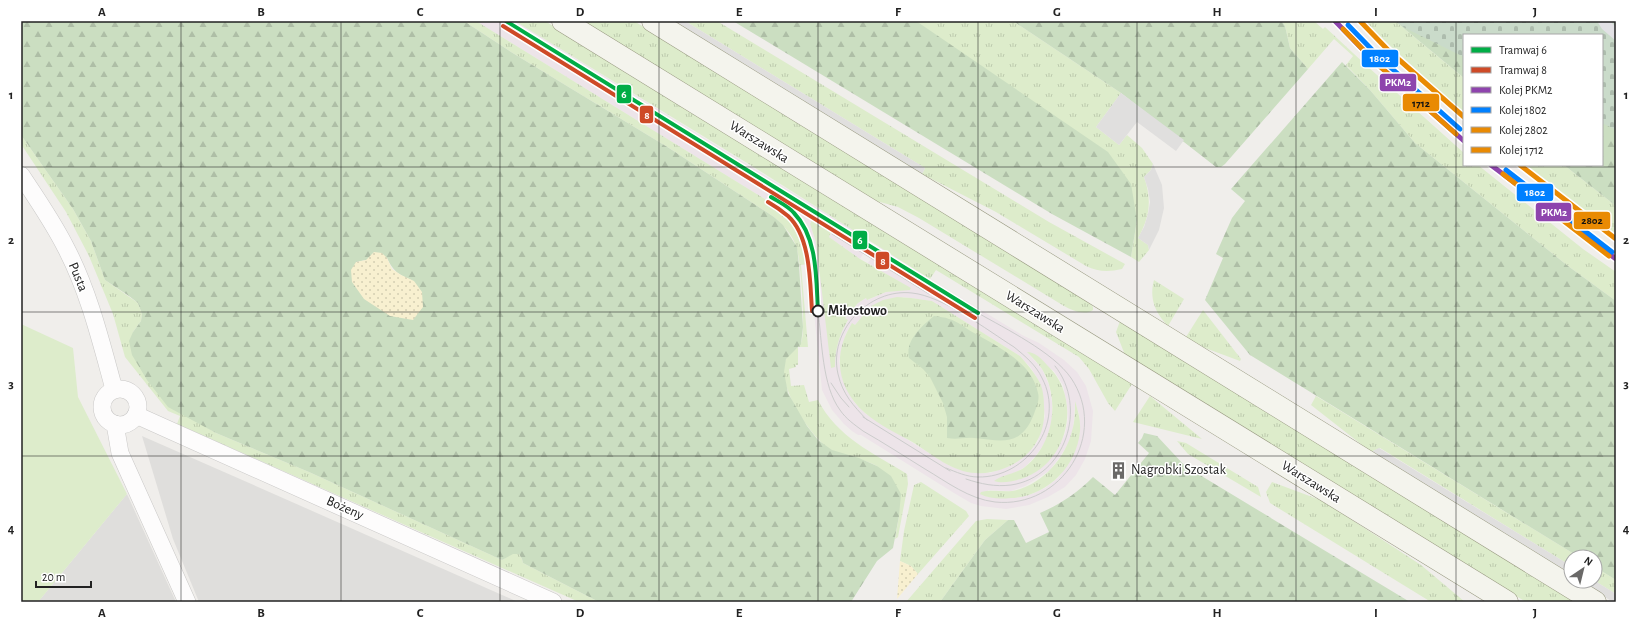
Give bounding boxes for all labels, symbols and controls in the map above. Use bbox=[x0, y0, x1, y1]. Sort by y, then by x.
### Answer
text: A bbox=[98, 6, 106, 19]
text: B bbox=[257, 6, 265, 19]
text: C bbox=[417, 6, 424, 19]
text: D bbox=[576, 6, 585, 19]
text: E bbox=[736, 6, 743, 19]
text: F bbox=[895, 6, 902, 19]
text: G bbox=[1053, 6, 1061, 19]
text: H bbox=[1212, 6, 1222, 19]
text: I bbox=[1374, 6, 1378, 19]
text: J bbox=[1533, 6, 1537, 19]
legend bbox=[1463, 34, 1603, 166]
text: Tramwaj 6 bbox=[1499, 44, 1547, 57]
line badge: 1802 bbox=[1361, 49, 1399, 68]
text: 1802 bbox=[1370, 53, 1390, 64]
text: Tramwaj 8 bbox=[1499, 64, 1547, 77]
line badge: PKM2 bbox=[1379, 73, 1417, 92]
text: PKM2 bbox=[1385, 77, 1411, 88]
line badge: 6 bbox=[616, 84, 632, 104]
text: Kolej PKM2 bbox=[1499, 84, 1553, 97]
text: 1 bbox=[9, 89, 13, 102]
text: 6 bbox=[621, 89, 627, 100]
text: 1 bbox=[1624, 89, 1628, 102]
line badge: 1712 bbox=[1402, 93, 1440, 112]
text: 1712 bbox=[1412, 98, 1430, 109]
text: Kolej 1802 bbox=[1499, 104, 1547, 117]
line badge: 8 bbox=[639, 105, 654, 124]
text: 8 bbox=[644, 110, 650, 121]
street label: Warszawska bbox=[727, 118, 792, 166]
text: Kolej 2802 bbox=[1499, 124, 1548, 137]
text: Kolej 1712 bbox=[1499, 144, 1544, 157]
line badge: 1802 bbox=[1516, 183, 1554, 202]
text: 1802 bbox=[1525, 187, 1545, 198]
line badge: PKM2 bbox=[1535, 202, 1572, 222]
text: PKM2 bbox=[1541, 207, 1567, 218]
line badge: 2802 bbox=[1573, 211, 1611, 230]
text: 2802 bbox=[1581, 215, 1603, 226]
line badge: 6 bbox=[852, 230, 868, 250]
text: 2 bbox=[8, 234, 14, 247]
text: 2 bbox=[1623, 234, 1629, 247]
text: 6 bbox=[857, 235, 863, 246]
line badge: 8 bbox=[875, 251, 890, 270]
text: 8 bbox=[880, 256, 886, 267]
street label: Pusta bbox=[66, 260, 90, 294]
street label: Warszawska bbox=[1003, 288, 1068, 336]
marker: Miłostowo bbox=[811, 304, 825, 318]
place label: Miłostowo bbox=[828, 304, 887, 318]
text: 3 bbox=[8, 378, 14, 391]
text: 3 bbox=[1623, 378, 1629, 391]
street label: Warszawska bbox=[1279, 458, 1344, 506]
building icon: Nagrobki Szostak bbox=[1108, 460, 1128, 480]
place label: Nagrobki Szostak bbox=[1131, 463, 1226, 477]
street label: Bożeny bbox=[324, 494, 366, 522]
text: 4 bbox=[8, 523, 15, 536]
text: 4 bbox=[1623, 523, 1630, 536]
north arrow bbox=[1563, 549, 1603, 589]
text: N bbox=[1582, 555, 1595, 568]
scale bar bbox=[36, 563, 91, 589]
text: 20 m bbox=[42, 571, 65, 583]
text: A bbox=[98, 607, 106, 620]
text: B bbox=[257, 607, 265, 620]
text: C bbox=[417, 607, 424, 620]
text: D bbox=[576, 607, 585, 620]
text: E bbox=[736, 607, 743, 620]
text: F bbox=[895, 607, 902, 620]
text: G bbox=[1053, 607, 1061, 620]
text: H bbox=[1212, 607, 1222, 620]
text: I bbox=[1374, 607, 1378, 620]
text: J bbox=[1533, 607, 1537, 620]

